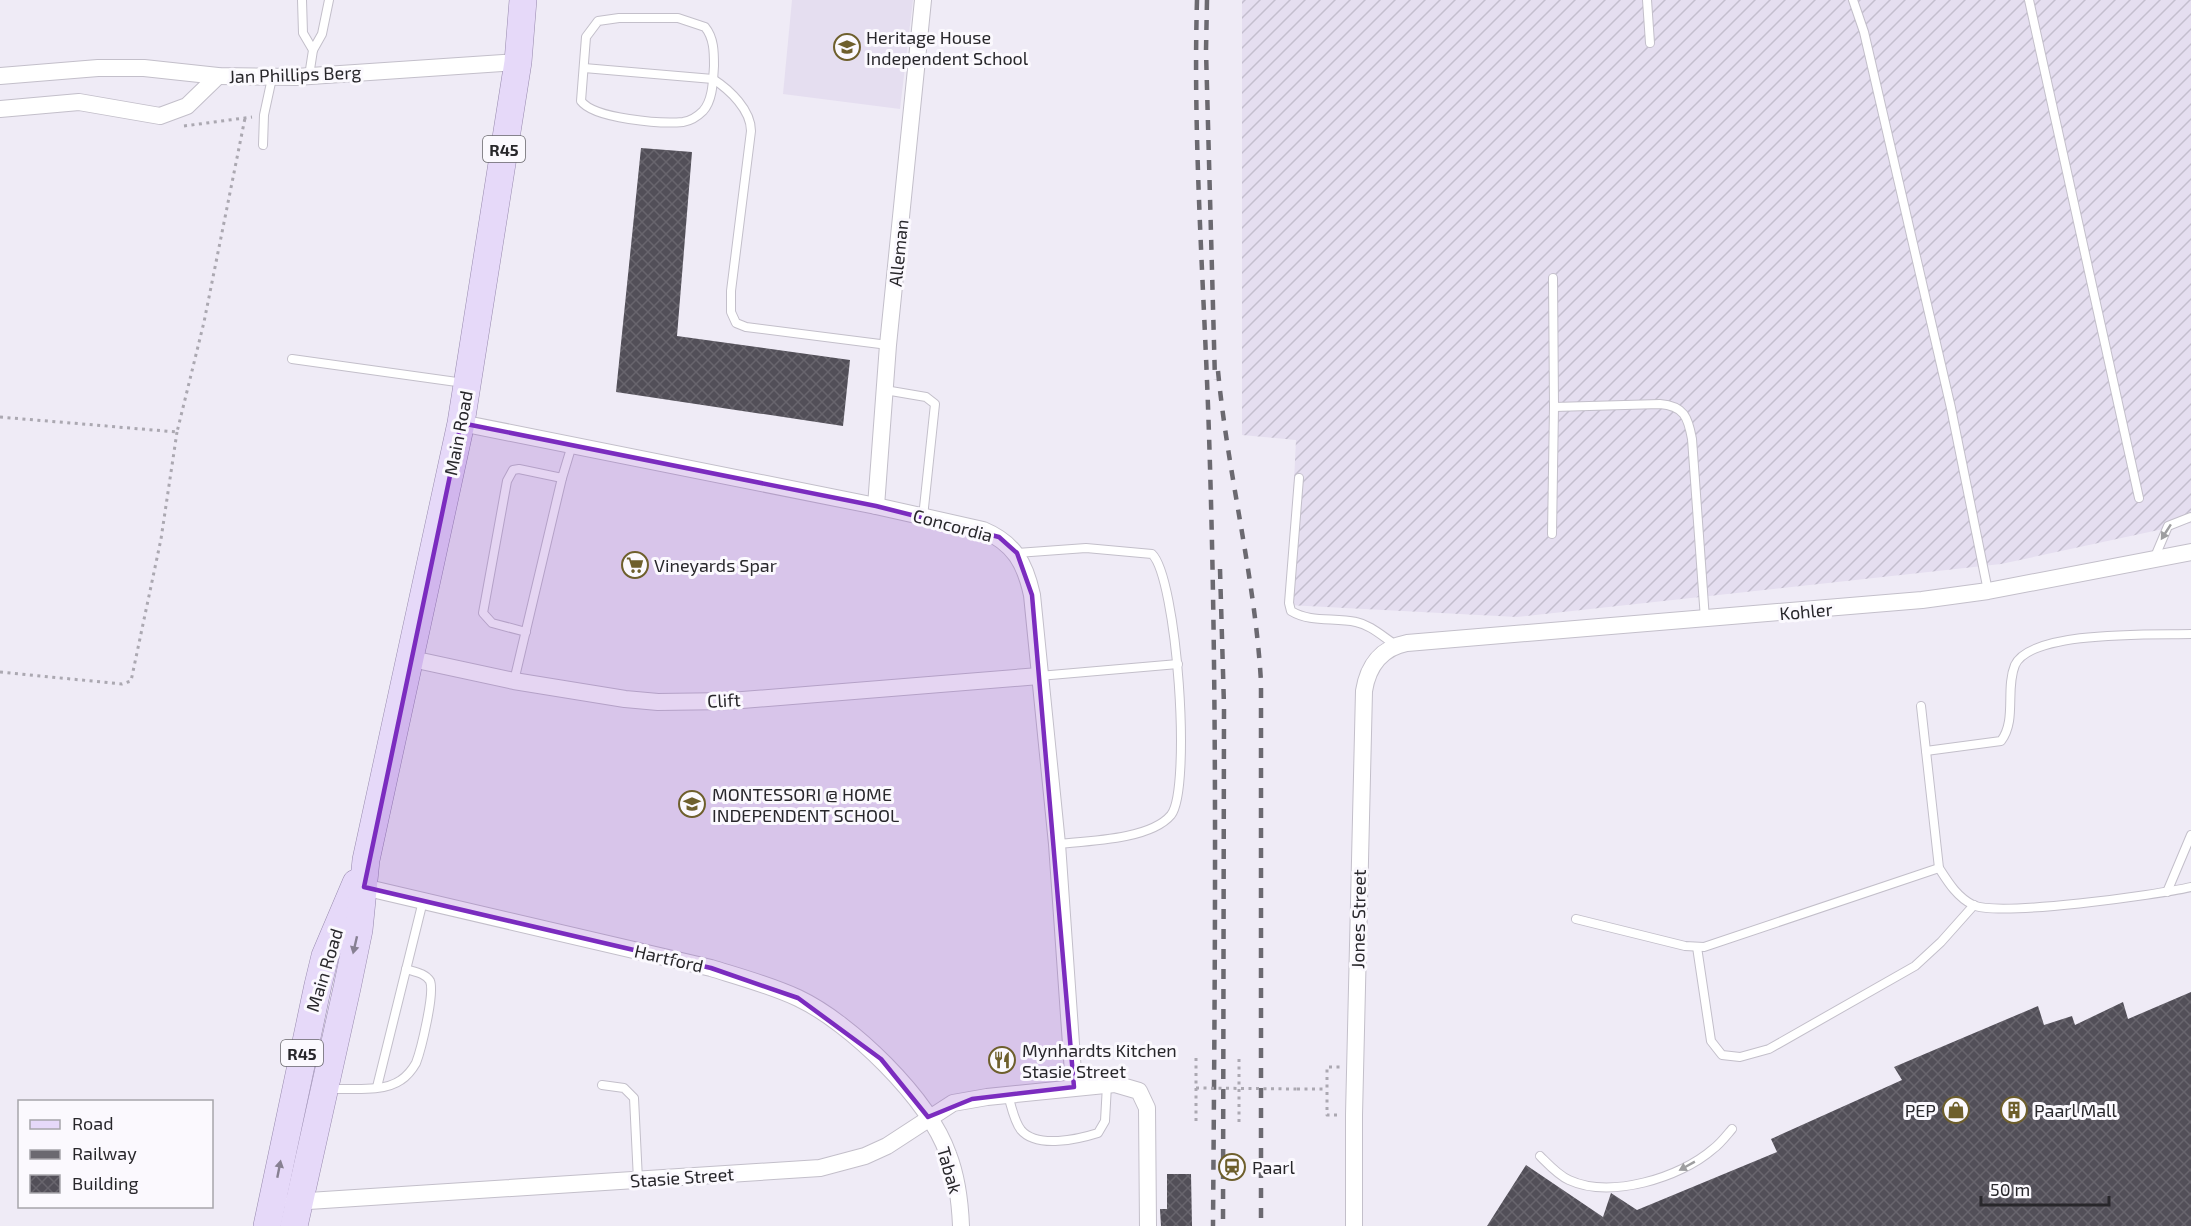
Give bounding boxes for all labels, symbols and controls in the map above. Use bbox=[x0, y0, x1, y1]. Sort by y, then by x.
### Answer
place label: Heritage House Independent School bbox=[866, 26, 1029, 69]
school or university icon: Heritage House Independent School bbox=[832, 32, 862, 62]
street label: Jan Phillips Berg bbox=[228, 61, 362, 87]
road number: R45 bbox=[483, 136, 525, 162]
street label: Alleman bbox=[884, 218, 912, 288]
street label: Main Road bbox=[439, 389, 477, 477]
street label: Concordia bbox=[911, 504, 995, 546]
one-way arrow bbox=[2161, 523, 2172, 540]
supermarket icon: Vineyards Spar bbox=[620, 550, 650, 580]
place label: Vineyards Spar bbox=[654, 554, 777, 576]
street label: Kohler bbox=[1778, 598, 1834, 624]
street label: Clift bbox=[707, 688, 742, 712]
place label: MONTESSORI @ HOME INDEPENDENT SCHOOL bbox=[712, 783, 899, 826]
school or university icon: MONTESSORI @ HOME INDEPENDENT SCHOOL bbox=[677, 789, 707, 819]
street label: Jones Street bbox=[1346, 869, 1370, 969]
street label: Main Road bbox=[301, 926, 347, 1014]
one-way arrow bbox=[350, 936, 360, 954]
street label: Hartford bbox=[632, 939, 706, 977]
place label: Mynhardts Kitchen Stasie Street bbox=[1022, 1039, 1177, 1082]
road number: R45 bbox=[281, 1040, 323, 1066]
restaurant icon: Mynhardts Kitchen Stasie Street bbox=[987, 1045, 1017, 1075]
shop icon: PEP bbox=[1941, 1095, 1971, 1125]
building icon: Paarl Mall bbox=[1999, 1095, 2029, 1125]
place label: PEP bbox=[1905, 1099, 1936, 1121]
place label: Paarl Mall bbox=[2034, 1099, 2117, 1121]
legend bbox=[18, 1100, 213, 1208]
text: Road bbox=[72, 1112, 113, 1134]
text: Railway bbox=[72, 1142, 137, 1164]
street label: Tabak bbox=[933, 1144, 967, 1196]
station icon: Paarl bbox=[1217, 1152, 1247, 1182]
place label: Paarl bbox=[1252, 1156, 1296, 1178]
one-way arrow bbox=[275, 1159, 284, 1178]
one-way arrow bbox=[1678, 1161, 1695, 1171]
street label: Stasie Street bbox=[629, 1162, 735, 1192]
scale bar bbox=[1981, 1169, 2108, 1207]
text: Building bbox=[72, 1172, 139, 1194]
text: 50 m bbox=[1990, 1178, 2030, 1200]

